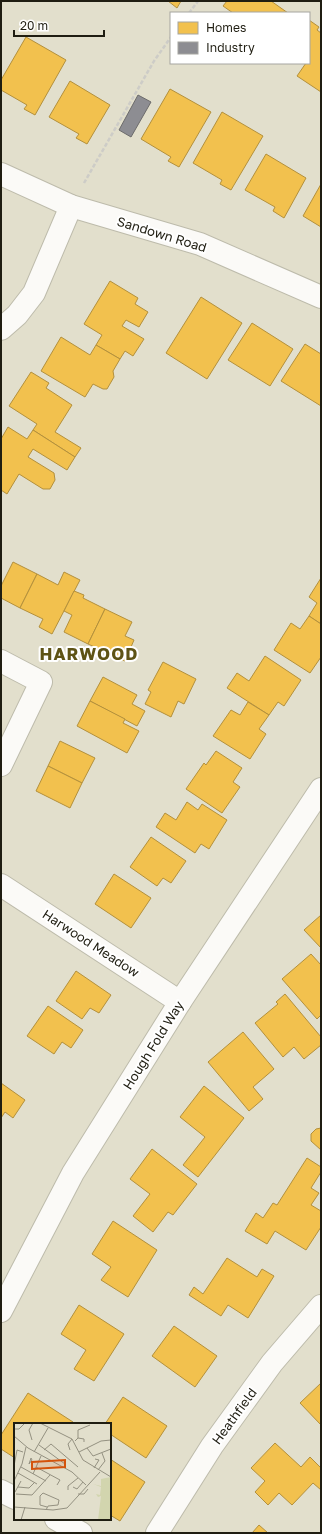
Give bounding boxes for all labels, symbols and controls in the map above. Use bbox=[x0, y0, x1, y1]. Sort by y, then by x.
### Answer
scale bar bbox=[14, 12, 104, 38]
legend bbox=[170, 12, 310, 64]
text: 20 m bbox=[20, 18, 48, 33]
text: Homes bbox=[206, 20, 246, 35]
text: Industry bbox=[206, 40, 255, 55]
street label: Sandown Road bbox=[115, 213, 209, 255]
district label: HARWOOD bbox=[40, 643, 138, 664]
street label: Harwood Meadow bbox=[40, 906, 143, 980]
street label: Hough Fold Way bbox=[119, 997, 187, 1092]
street label: Heathfield bbox=[208, 1385, 260, 1447]
inset map bbox=[14, 1423, 111, 1520]

